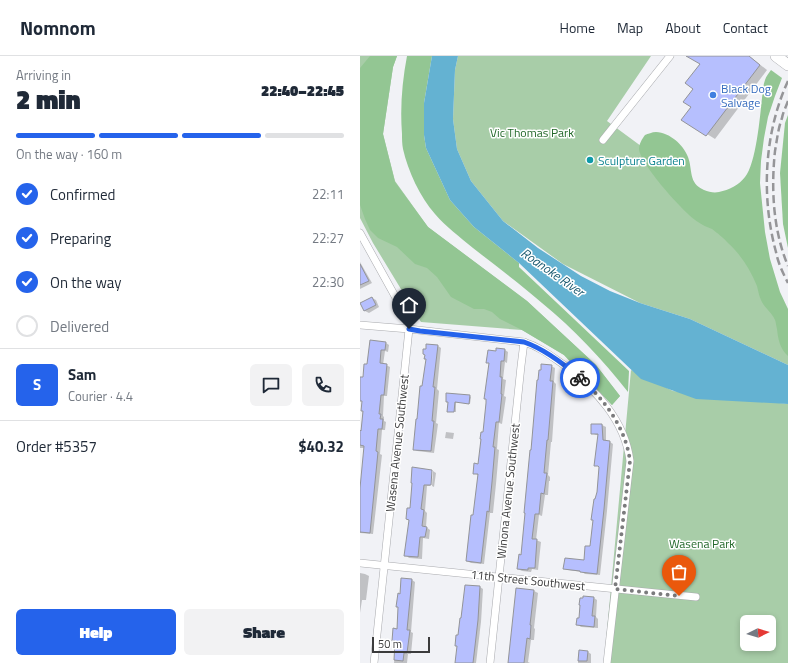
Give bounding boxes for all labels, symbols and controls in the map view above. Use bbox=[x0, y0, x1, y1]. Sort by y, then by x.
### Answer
text: Nomnom bbox=[20, 13, 96, 42]
text: Home bbox=[560, 17, 595, 38]
text: Map bbox=[617, 17, 643, 38]
text: About bbox=[665, 17, 701, 38]
text: Contact bbox=[723, 17, 768, 38]
text: Arriving in bbox=[16, 65, 71, 85]
text: 22:40–22:45 bbox=[261, 79, 344, 102]
place label: Black Dog Salvage bbox=[721, 79, 771, 112]
text: 2 min bbox=[16, 80, 81, 119]
marker: Black Dog Salvage bbox=[708, 90, 718, 100]
park label: Vic Thomas Park bbox=[490, 123, 574, 142]
text: On the way · 160 m bbox=[16, 144, 122, 164]
place label: Sculpture Garden bbox=[598, 151, 685, 170]
marker: Sculpture Garden bbox=[585, 155, 595, 165]
icon: check bbox=[16, 183, 38, 205]
text: Confirmed bbox=[50, 183, 115, 206]
text: 22:11 bbox=[312, 184, 344, 204]
icon: check bbox=[16, 227, 38, 249]
text: Preparing bbox=[50, 227, 111, 250]
text: 22:27 bbox=[312, 228, 344, 248]
water label: Roanoke River bbox=[517, 243, 590, 302]
icon: check bbox=[16, 271, 38, 293]
text: On the way bbox=[50, 271, 122, 294]
text: 22:30 bbox=[312, 272, 344, 292]
pin bbox=[392, 288, 426, 329]
icon: home bbox=[398, 294, 420, 316]
text: Delivered bbox=[50, 315, 109, 338]
courier bbox=[560, 358, 600, 398]
text: Sam bbox=[68, 363, 96, 386]
button: chat bbox=[250, 364, 292, 406]
button: phone bbox=[302, 364, 344, 406]
icon: bike bbox=[569, 367, 591, 389]
text: S bbox=[33, 373, 41, 396]
street label: Wasena Avenue Southwest bbox=[380, 373, 414, 513]
text: Courier · 4.4 bbox=[68, 386, 133, 406]
street label: Winona Avenue Southwest bbox=[491, 422, 525, 560]
text: Order #5357 bbox=[16, 435, 97, 458]
text: $40.32 bbox=[298, 435, 344, 458]
park label: Wasena Park bbox=[669, 534, 735, 553]
pin bbox=[662, 555, 696, 596]
icon: bag bbox=[668, 561, 690, 583]
street label: 11th Street Southwest bbox=[470, 565, 587, 596]
button: Help bbox=[16, 609, 176, 655]
button: Share bbox=[184, 609, 344, 655]
north arrow bbox=[740, 615, 776, 651]
map controls bbox=[740, 615, 776, 651]
scale bar bbox=[372, 635, 430, 654]
text: 50 m bbox=[378, 636, 402, 652]

